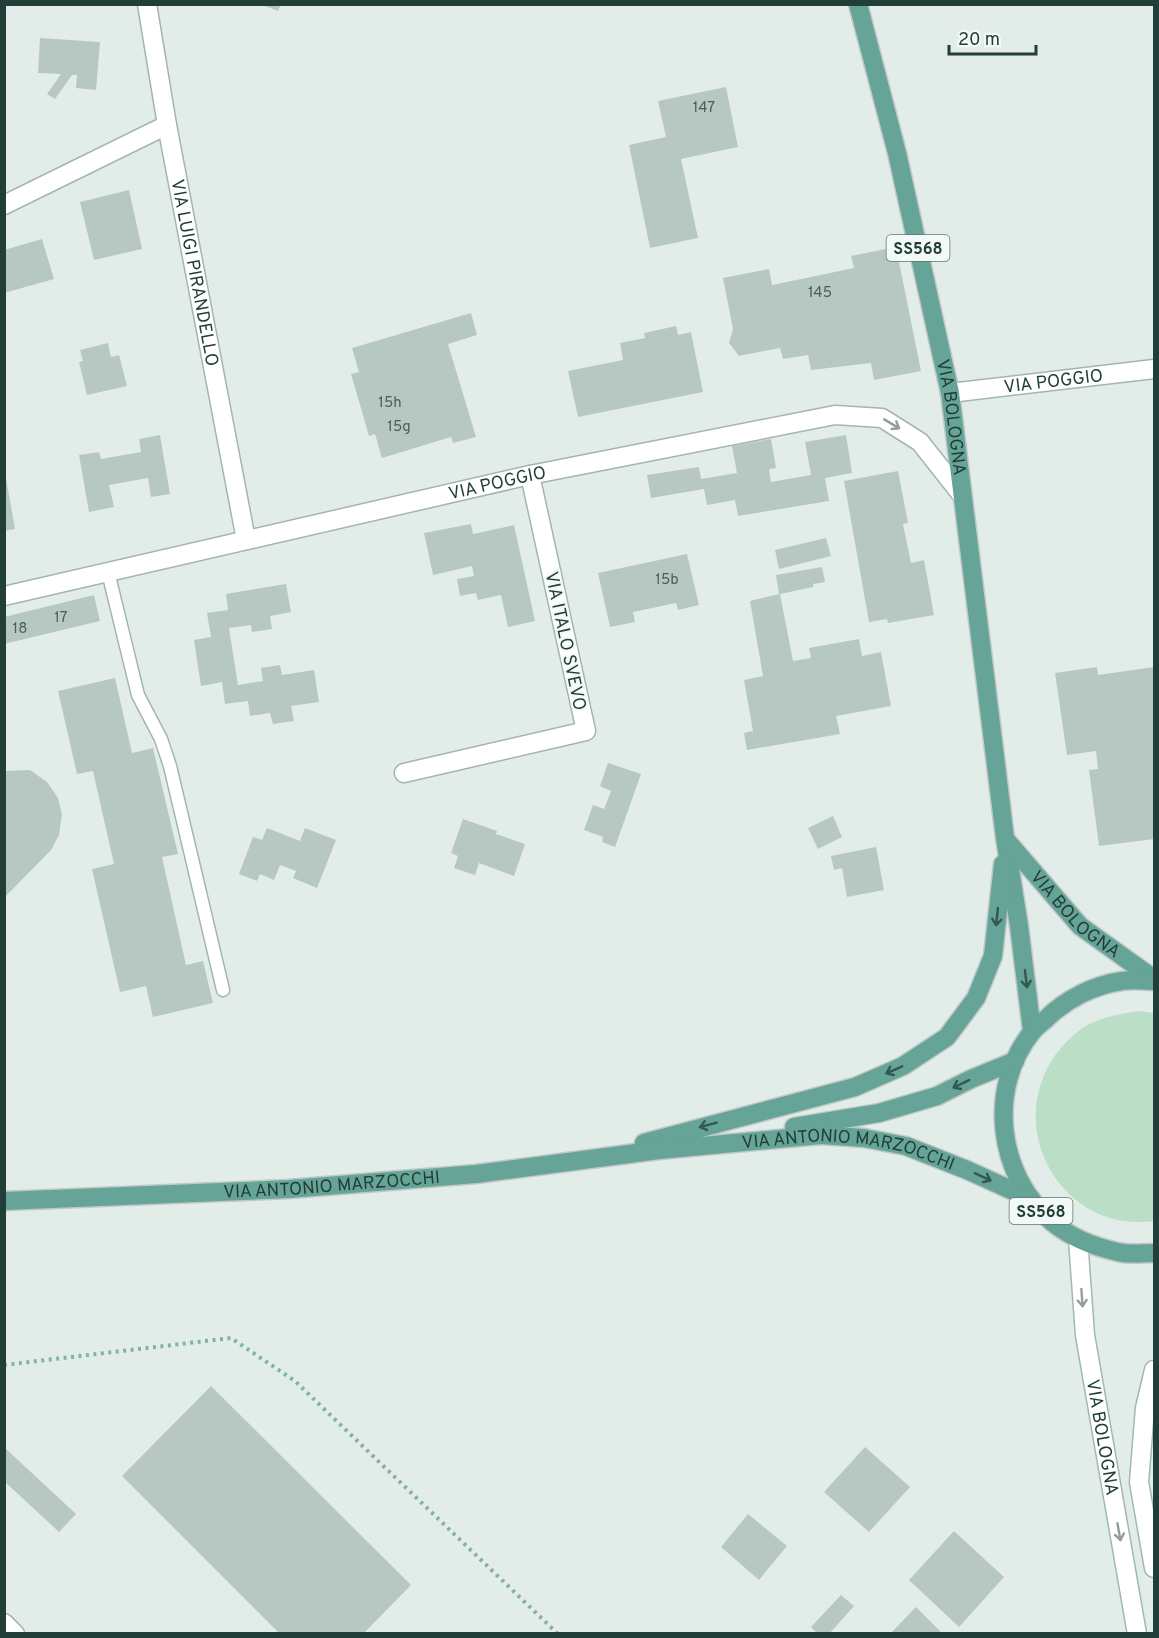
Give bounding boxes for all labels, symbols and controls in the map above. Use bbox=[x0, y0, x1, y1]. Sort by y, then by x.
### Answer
scale bar bbox=[949, 18, 1036, 56]
text: 20 m bbox=[958, 29, 1000, 52]
house number: 147 bbox=[693, 99, 715, 118]
street label: VIA LUIGI PIRANDELLO bbox=[165, 178, 223, 368]
road number: SS568 bbox=[886, 235, 950, 261]
house number: 145 bbox=[808, 284, 832, 303]
street label: VIA BOLOGNA bbox=[930, 357, 970, 477]
street label: VIA POGGIO bbox=[1003, 365, 1104, 400]
house number: 15h bbox=[378, 394, 402, 413]
house number: 15g bbox=[387, 418, 411, 437]
one-way arrow bbox=[883, 419, 900, 431]
street label: VIA POGGIO bbox=[446, 462, 548, 506]
street label: VIA ITALO SVEVO bbox=[539, 570, 590, 713]
house number: 15b bbox=[655, 571, 679, 590]
house number: 17 bbox=[54, 609, 68, 628]
house number: 18 bbox=[13, 620, 27, 639]
street label: VIA BOLOGNA bbox=[1024, 866, 1124, 964]
one-way arrow bbox=[991, 907, 1002, 927]
one-way arrow bbox=[1021, 969, 1032, 989]
one-way arrow bbox=[886, 1064, 904, 1076]
one-way arrow bbox=[952, 1079, 970, 1090]
one-way arrow bbox=[699, 1120, 718, 1132]
street label: VIA ANTONIO MARZOCCHI bbox=[741, 1125, 958, 1177]
street label: VIA ANTONIO MARZOCCHI bbox=[223, 1167, 441, 1205]
one-way arrow bbox=[973, 1172, 991, 1184]
road number: SS568 bbox=[1010, 1198, 1072, 1224]
one-way arrow bbox=[1077, 1287, 1088, 1307]
street label: VIA BOLOGNA bbox=[1080, 1378, 1123, 1497]
one-way arrow bbox=[1114, 1521, 1125, 1541]

